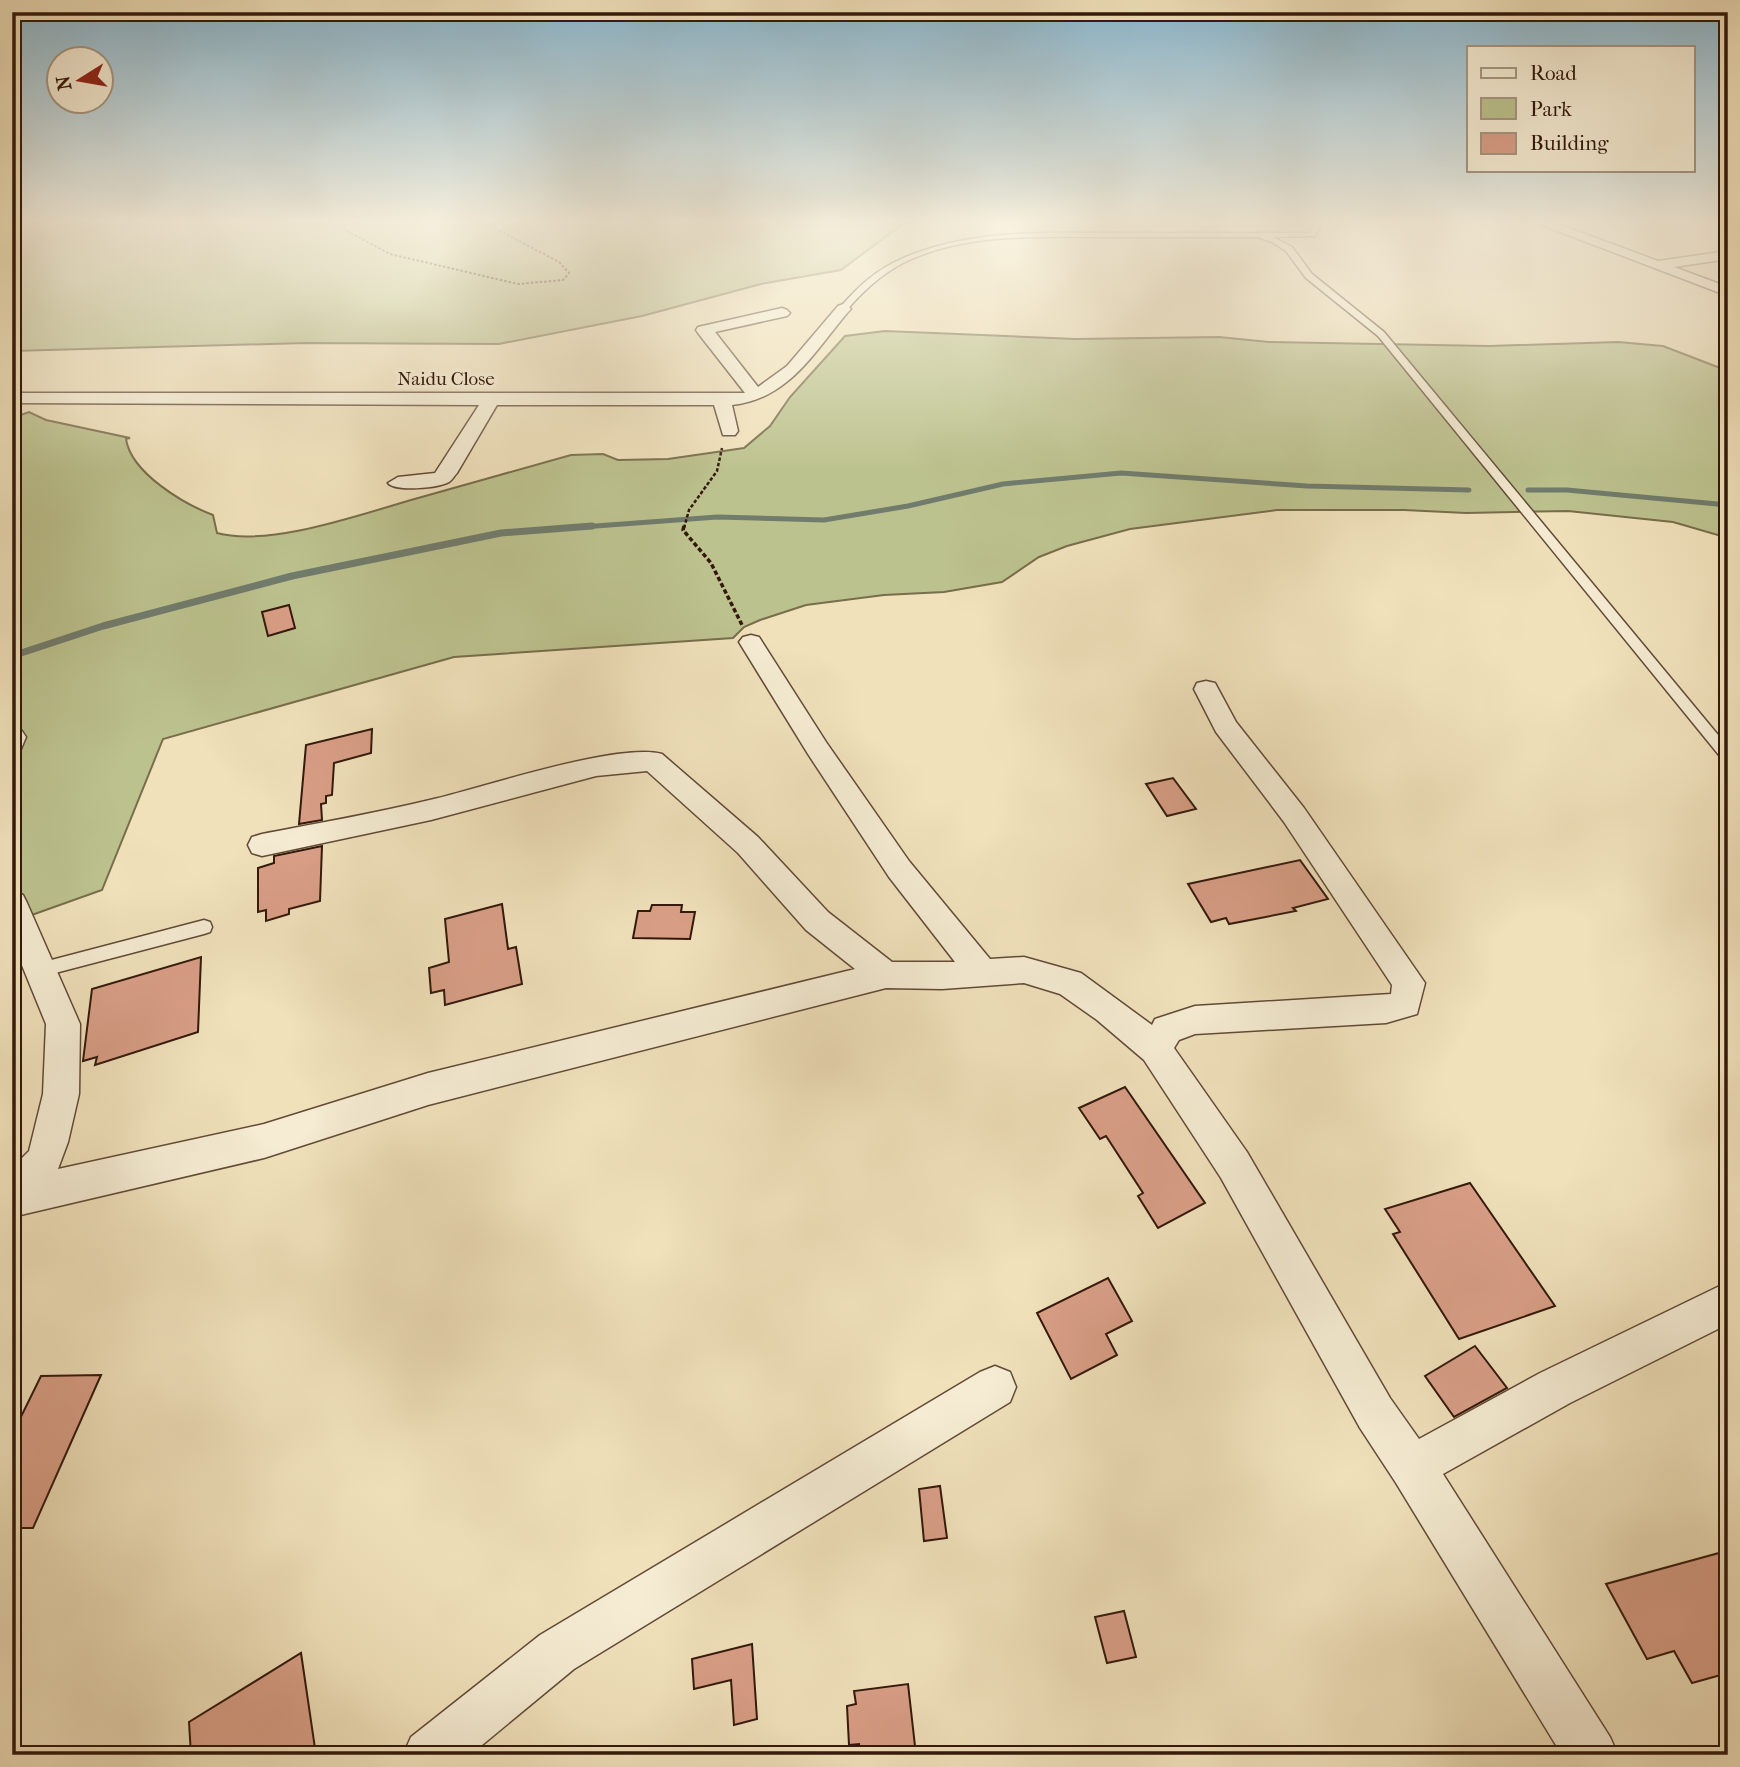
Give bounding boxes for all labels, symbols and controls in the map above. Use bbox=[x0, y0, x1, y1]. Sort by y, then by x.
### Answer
north arrow bbox=[46, 46, 116, 116]
legend bbox=[1467, 46, 1694, 172]
text: Road bbox=[1530, 61, 1577, 85]
text: N bbox=[52, 73, 76, 92]
text: Park bbox=[1530, 97, 1572, 121]
text: Building bbox=[1530, 131, 1609, 155]
street label: Naidu Close bbox=[397, 368, 495, 390]

